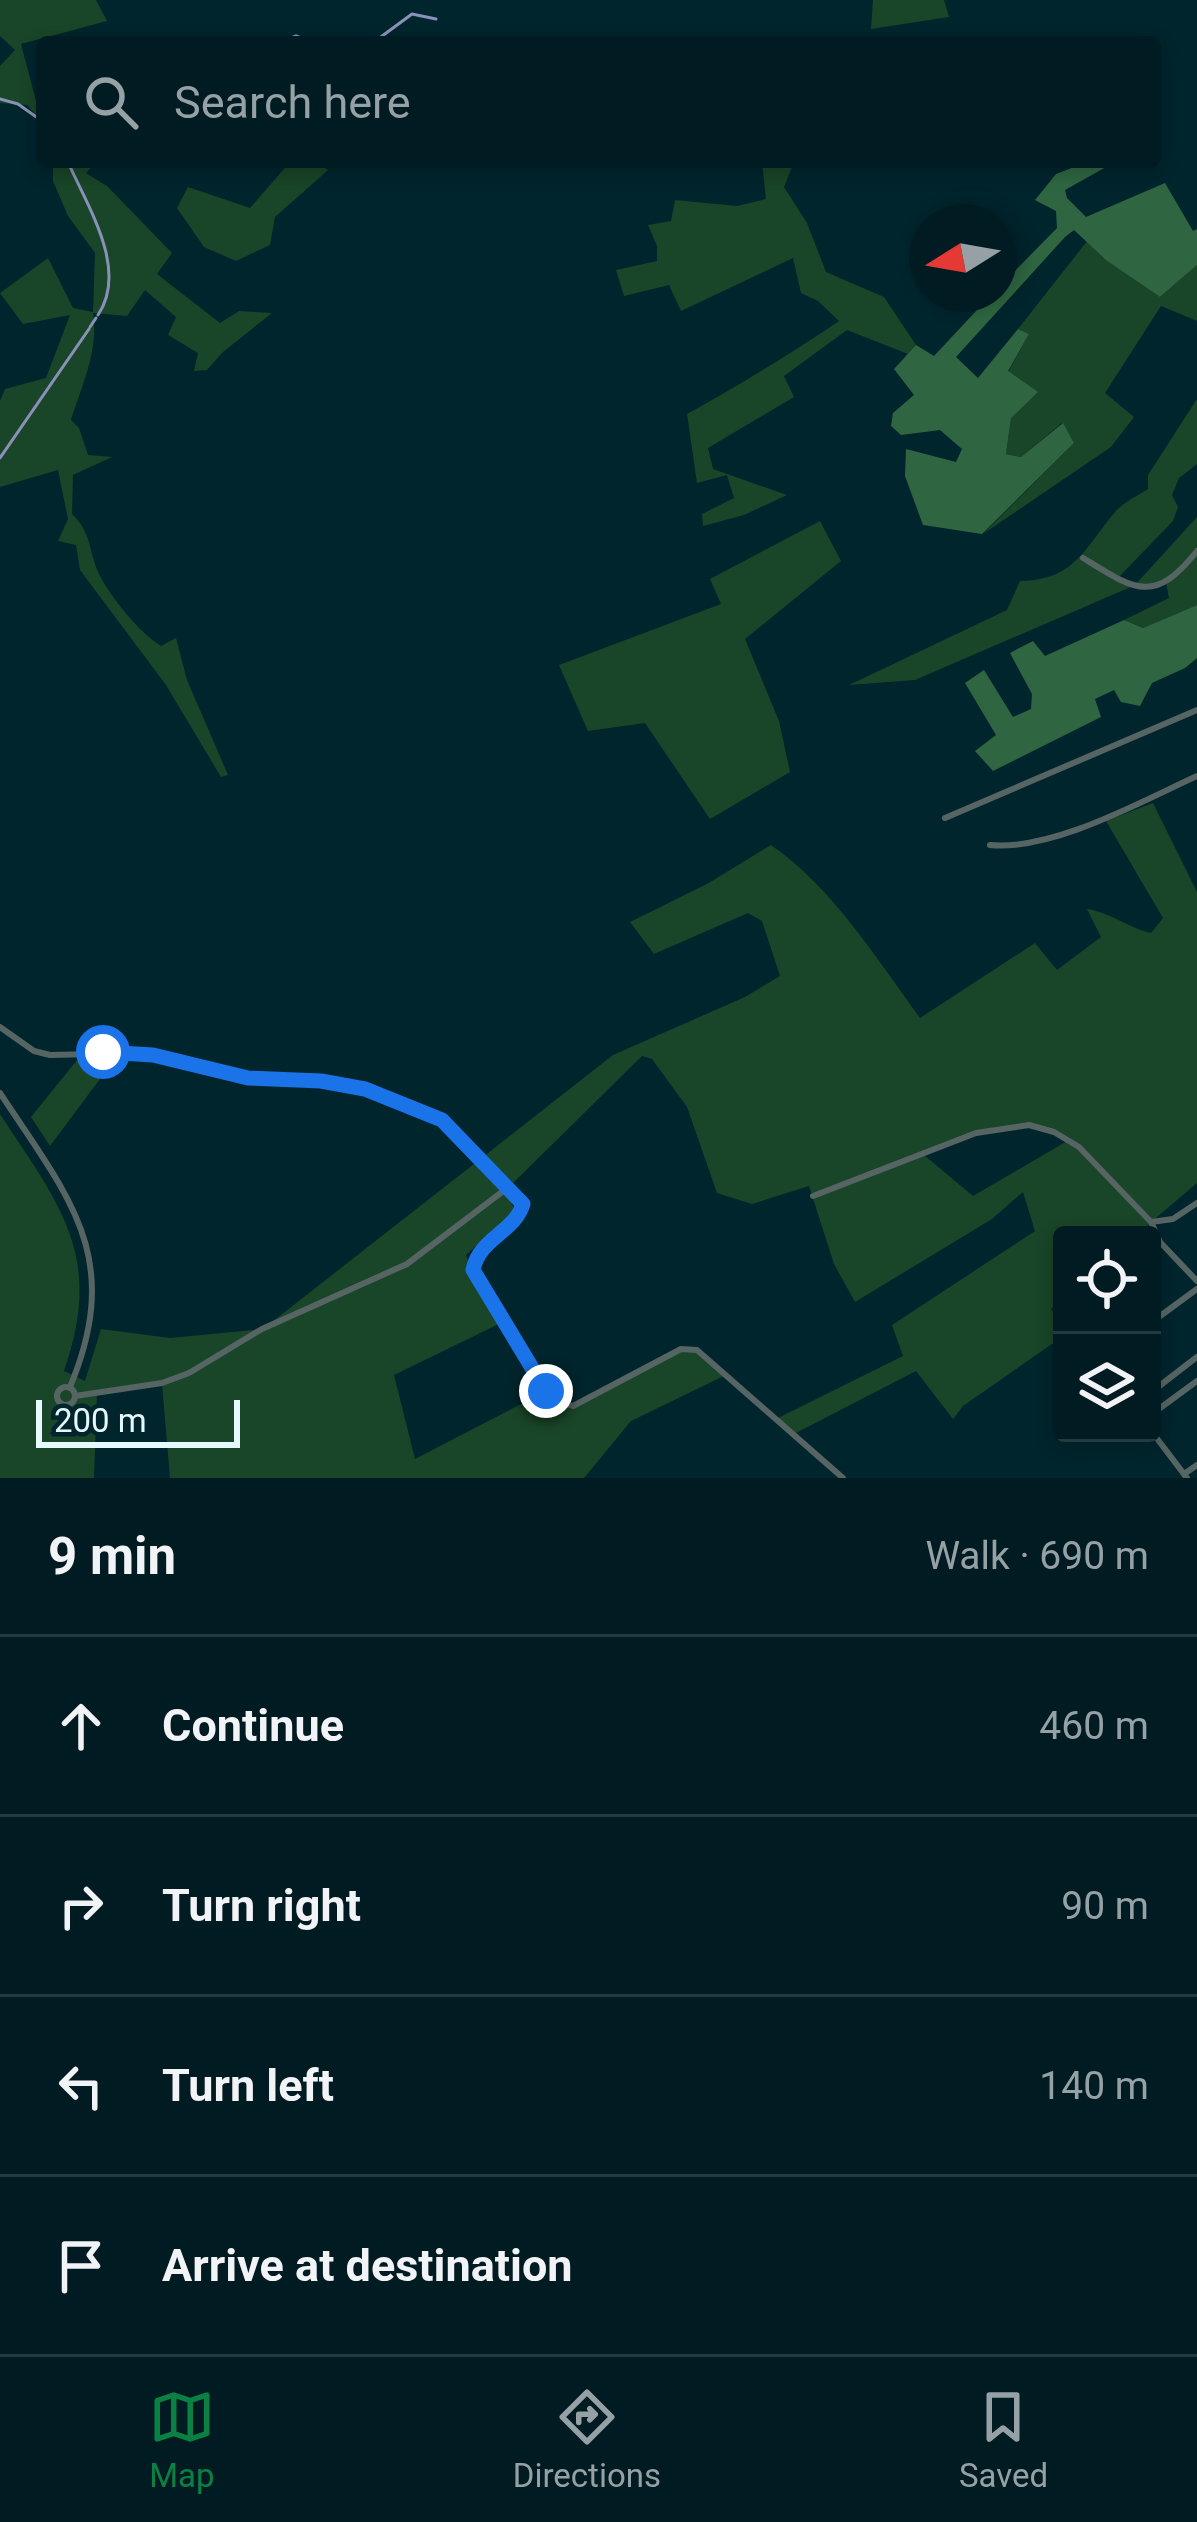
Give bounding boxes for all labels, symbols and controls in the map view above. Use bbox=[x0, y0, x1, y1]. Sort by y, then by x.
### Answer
search box bbox=[36, 36, 1161, 168]
icon: search bbox=[78, 69, 144, 135]
text: Search here bbox=[174, 76, 411, 129]
north arrow bbox=[909, 204, 1017, 312]
route start bbox=[76, 1025, 130, 1079]
map controls bbox=[1053, 1226, 1161, 1442]
button: locate bbox=[1053, 1226, 1161, 1334]
button: layers bbox=[1053, 1334, 1161, 1442]
route end bbox=[519, 1364, 573, 1418]
scale bar bbox=[36, 1394, 240, 1447]
text: 200 m bbox=[54, 1401, 147, 1440]
text: 9 min bbox=[48, 1527, 176, 1586]
text: Walk · 690 m bbox=[925, 1533, 1149, 1579]
icon: ahead bbox=[48, 1693, 114, 1759]
text: Continue bbox=[162, 1699, 344, 1752]
text: 460 m bbox=[1039, 1703, 1149, 1749]
icon: right bbox=[48, 1873, 114, 1939]
text: Turn right bbox=[162, 1879, 361, 1932]
text: 90 m bbox=[1061, 1883, 1149, 1929]
icon: left bbox=[48, 2053, 114, 2119]
text: Turn left bbox=[162, 2059, 334, 2112]
text: 140 m bbox=[1039, 2063, 1149, 2109]
icon: arrive bbox=[48, 2233, 114, 2299]
text: Arrive at destination bbox=[162, 2239, 573, 2292]
tab: Map bbox=[149, 2384, 215, 2495]
tab: Directions bbox=[513, 2384, 661, 2495]
tab: Saved bbox=[959, 2384, 1048, 2495]

